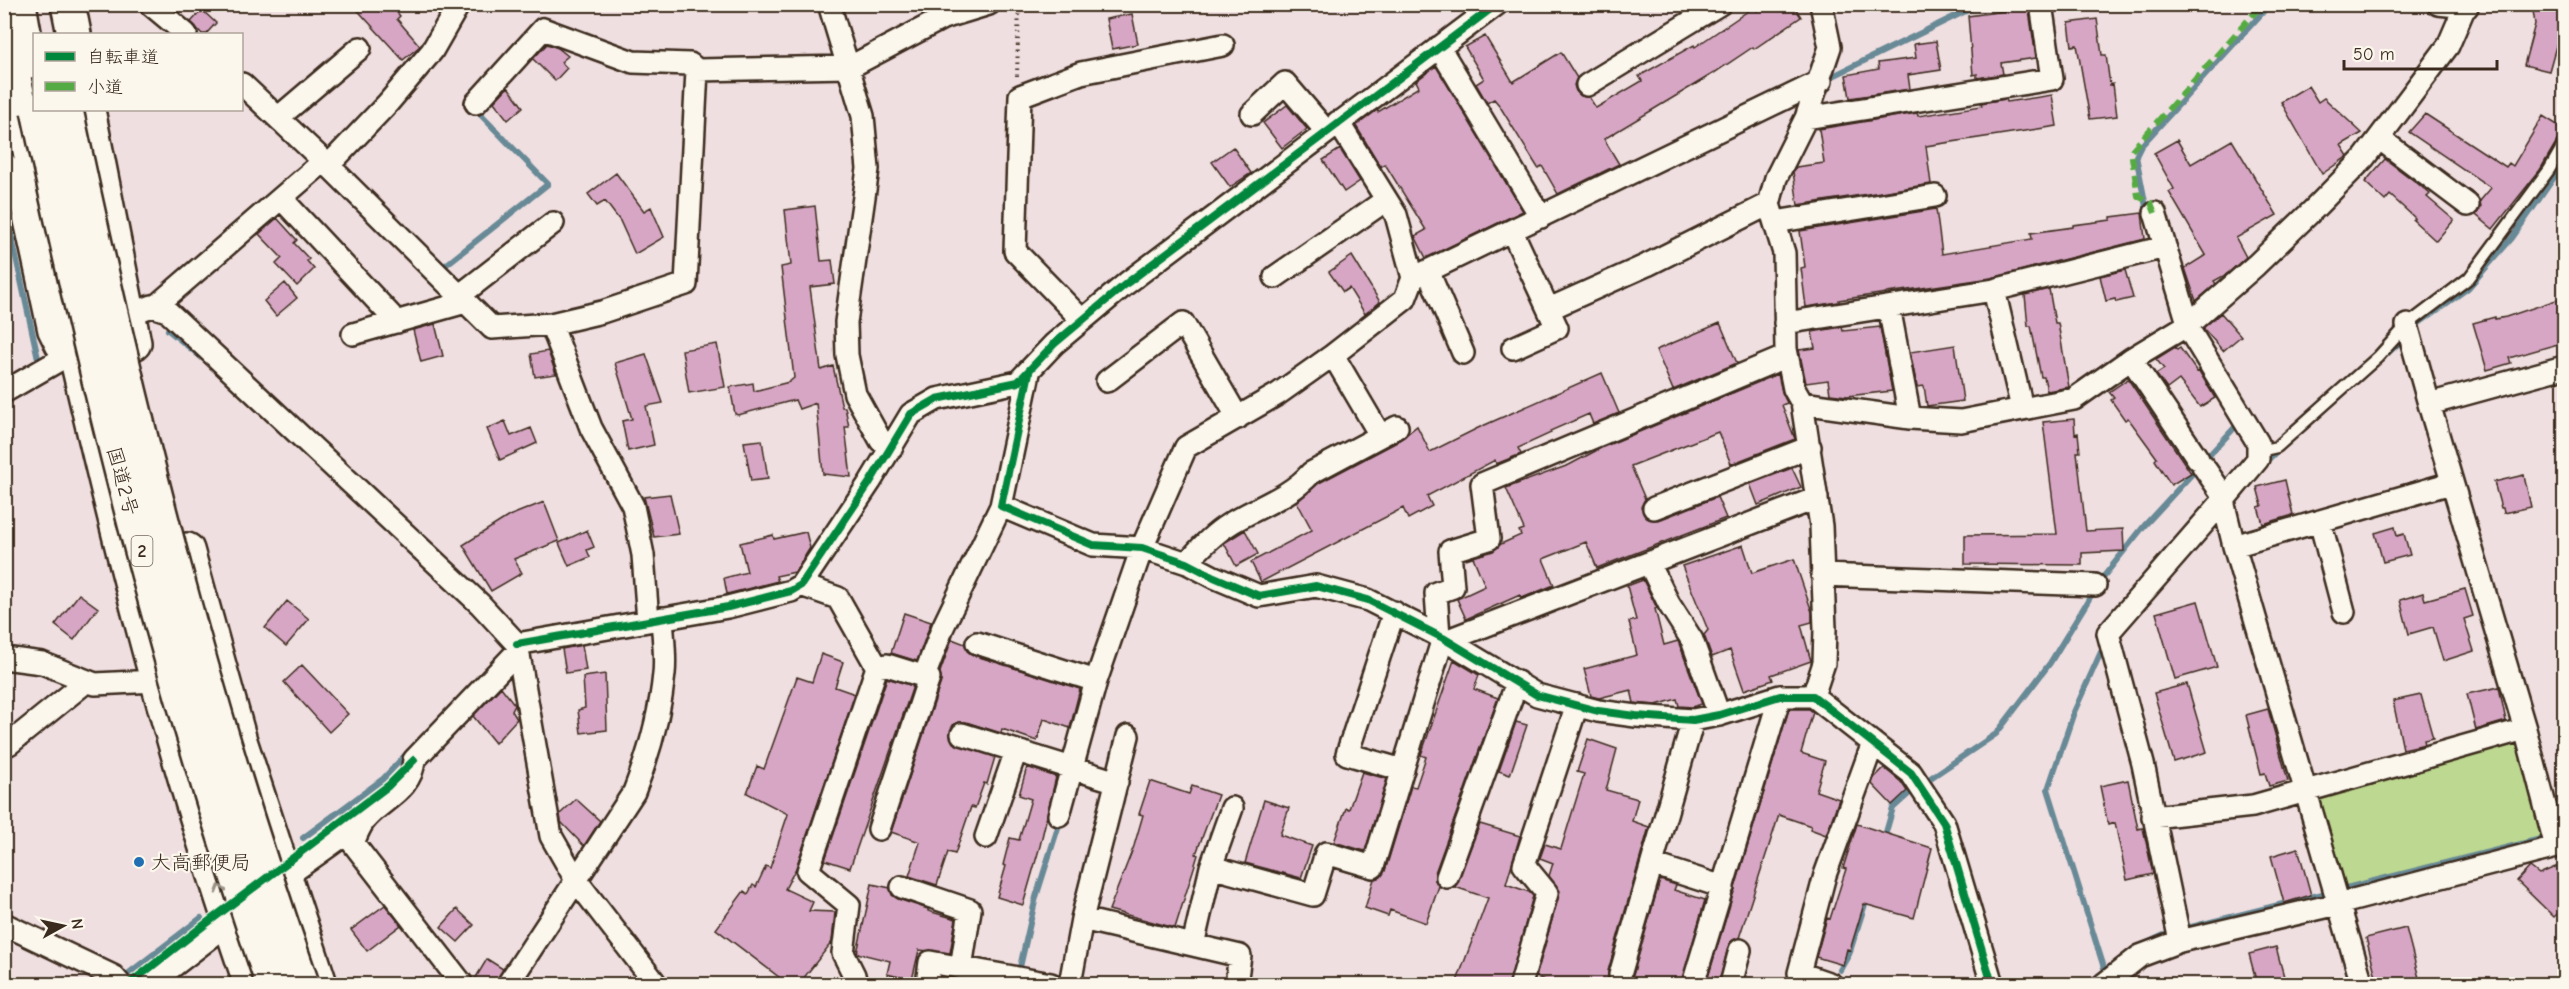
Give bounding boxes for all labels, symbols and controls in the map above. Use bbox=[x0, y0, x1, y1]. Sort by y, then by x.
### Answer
legend bbox=[33, 33, 243, 111]
scale bar bbox=[2344, 33, 2497, 71]
text: 50 m bbox=[2353, 44, 2395, 65]
text: 自転車道 bbox=[87, 47, 159, 68]
text: 小道 bbox=[87, 77, 123, 98]
street label: 国道2号 bbox=[102, 444, 143, 518]
road number: 2 bbox=[132, 536, 152, 566]
place label: 大高郵便局 bbox=[151, 851, 251, 874]
marker: 大高郵便局 bbox=[132, 855, 146, 869]
one-way arrow bbox=[215, 884, 227, 895]
north arrow bbox=[33, 896, 93, 956]
text: N bbox=[67, 918, 87, 930]

